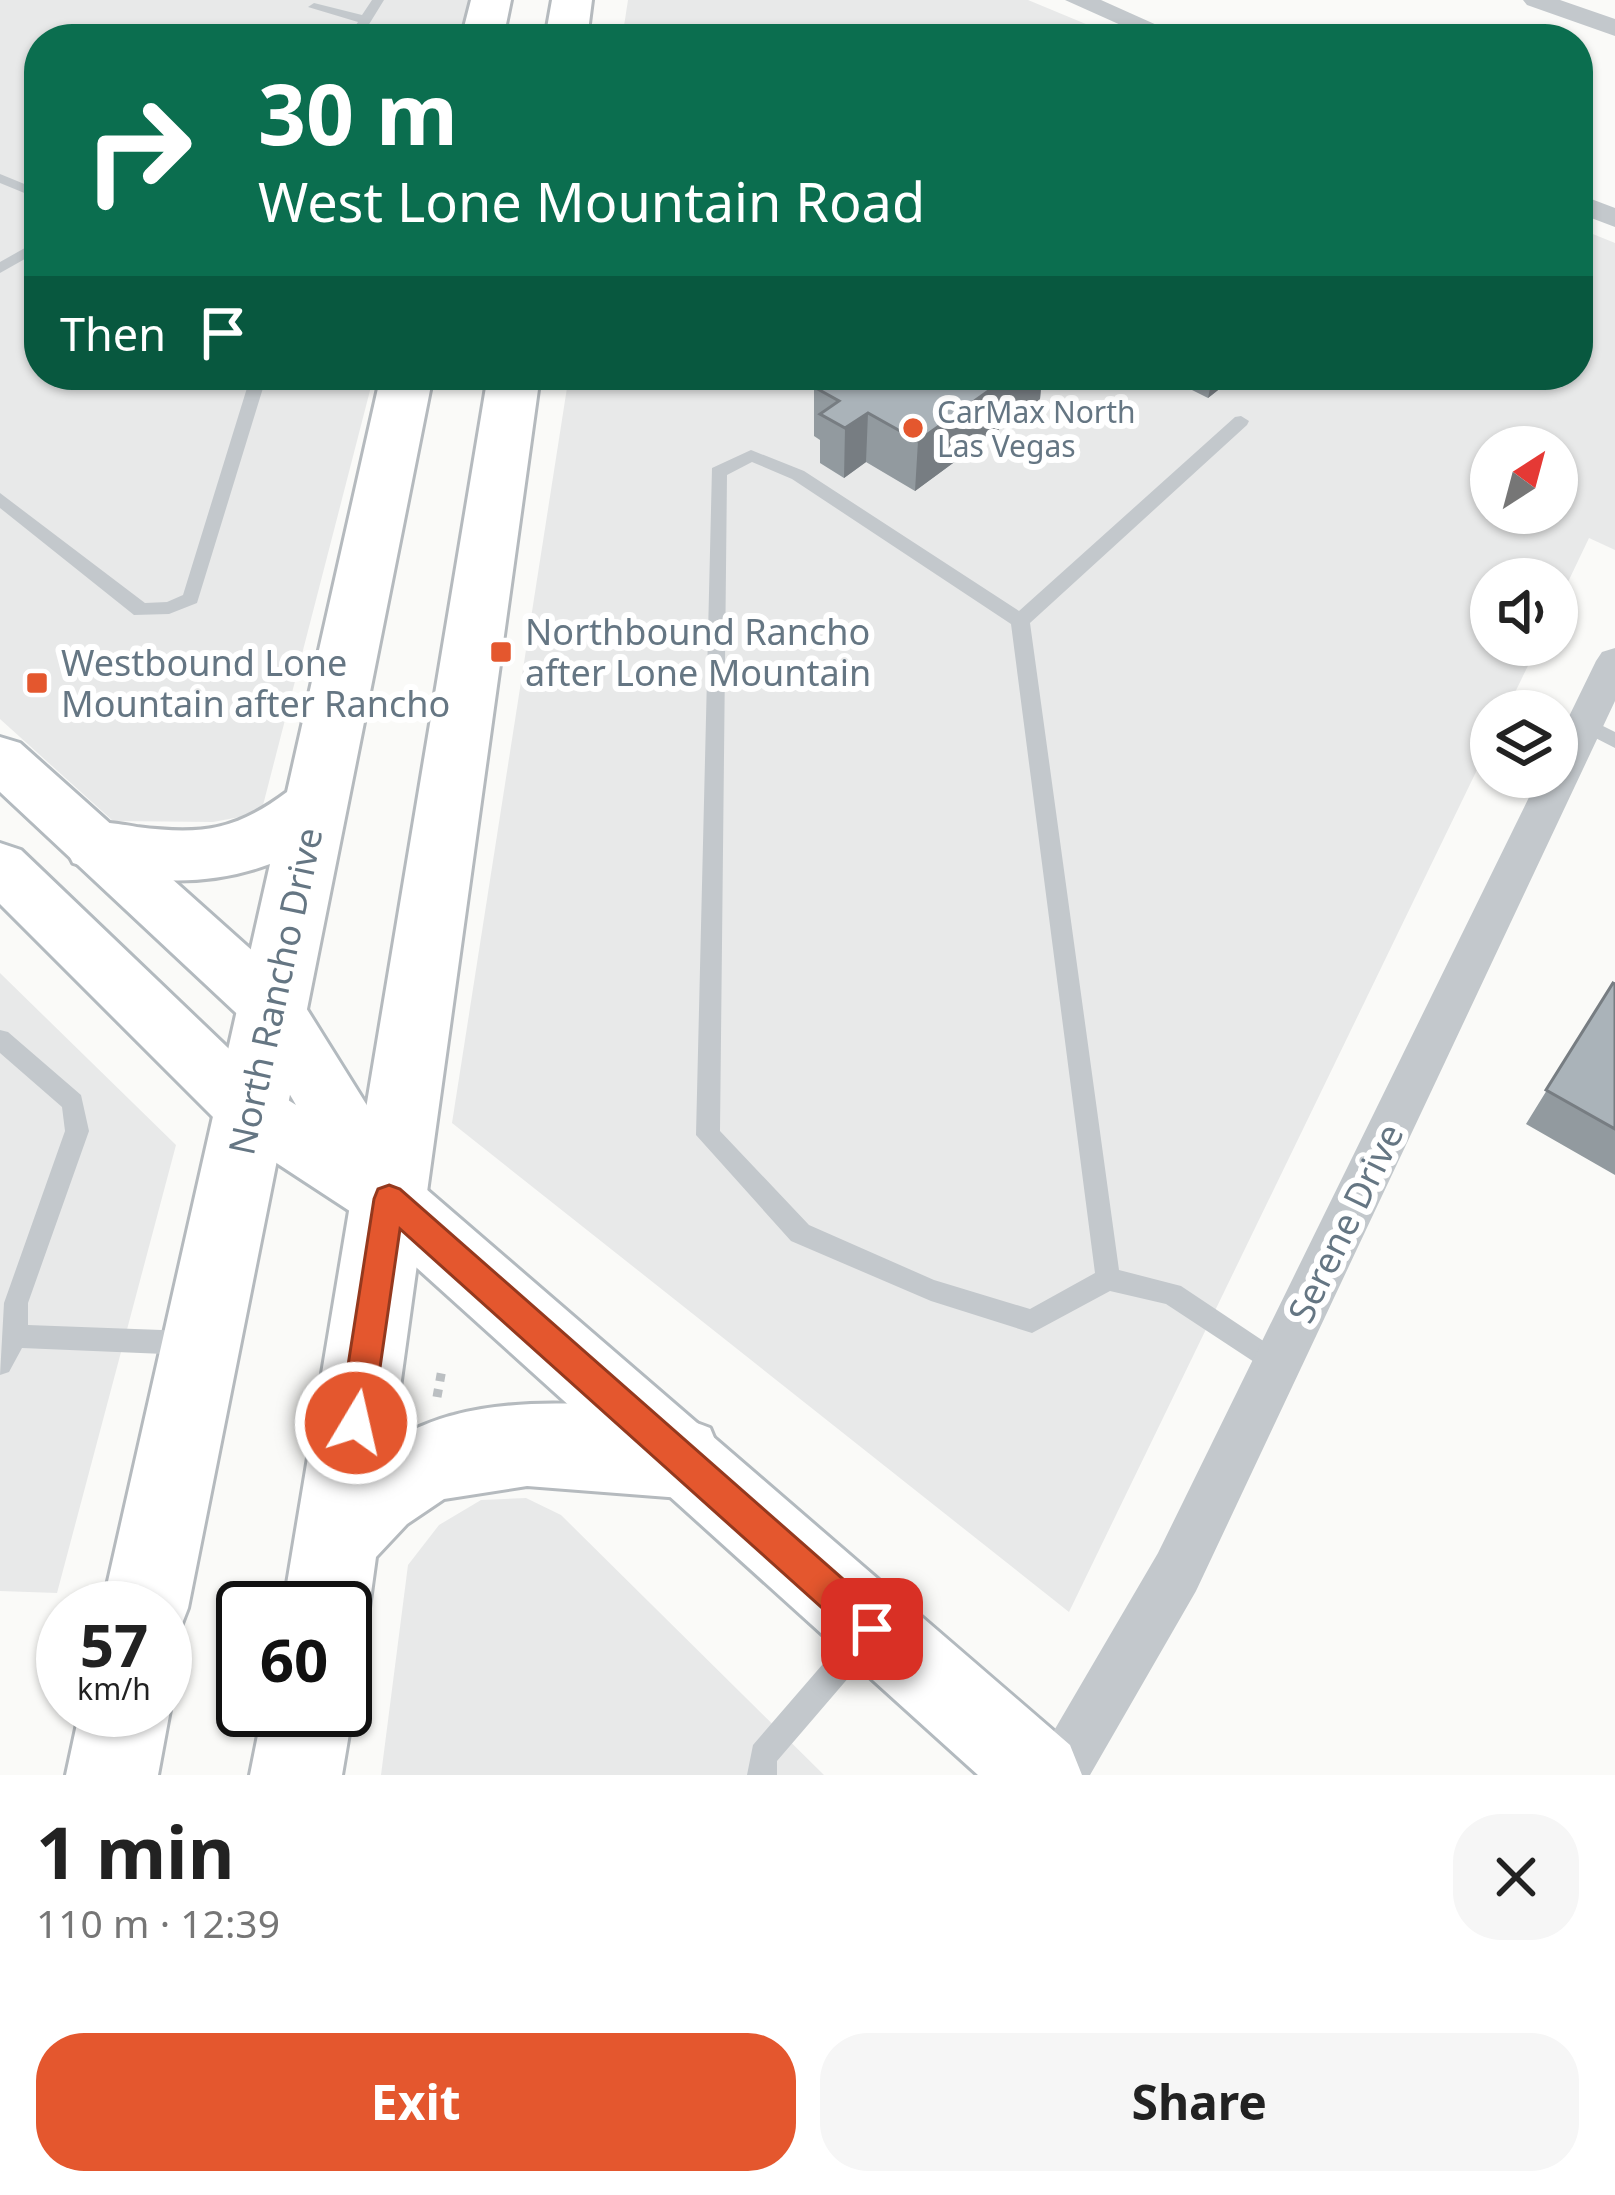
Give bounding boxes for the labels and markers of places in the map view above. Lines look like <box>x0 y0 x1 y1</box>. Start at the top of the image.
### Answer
place label: CarMax North Las Vegas <box>937 391 1136 466</box>
marker: CarMax North Las Vegas <box>900 415 926 441</box>
place label: Northbound Rancho after Lone Mountain <box>525 607 871 697</box>
place label: Westbound Lone Mountain after Rancho <box>61 638 450 728</box>
marker: Northbound Rancho after Lone Mountain <box>488 639 514 665</box>
marker: Westbound Lone Mountain after Rancho <box>24 670 50 696</box>
pin <box>821 1578 923 1680</box>

